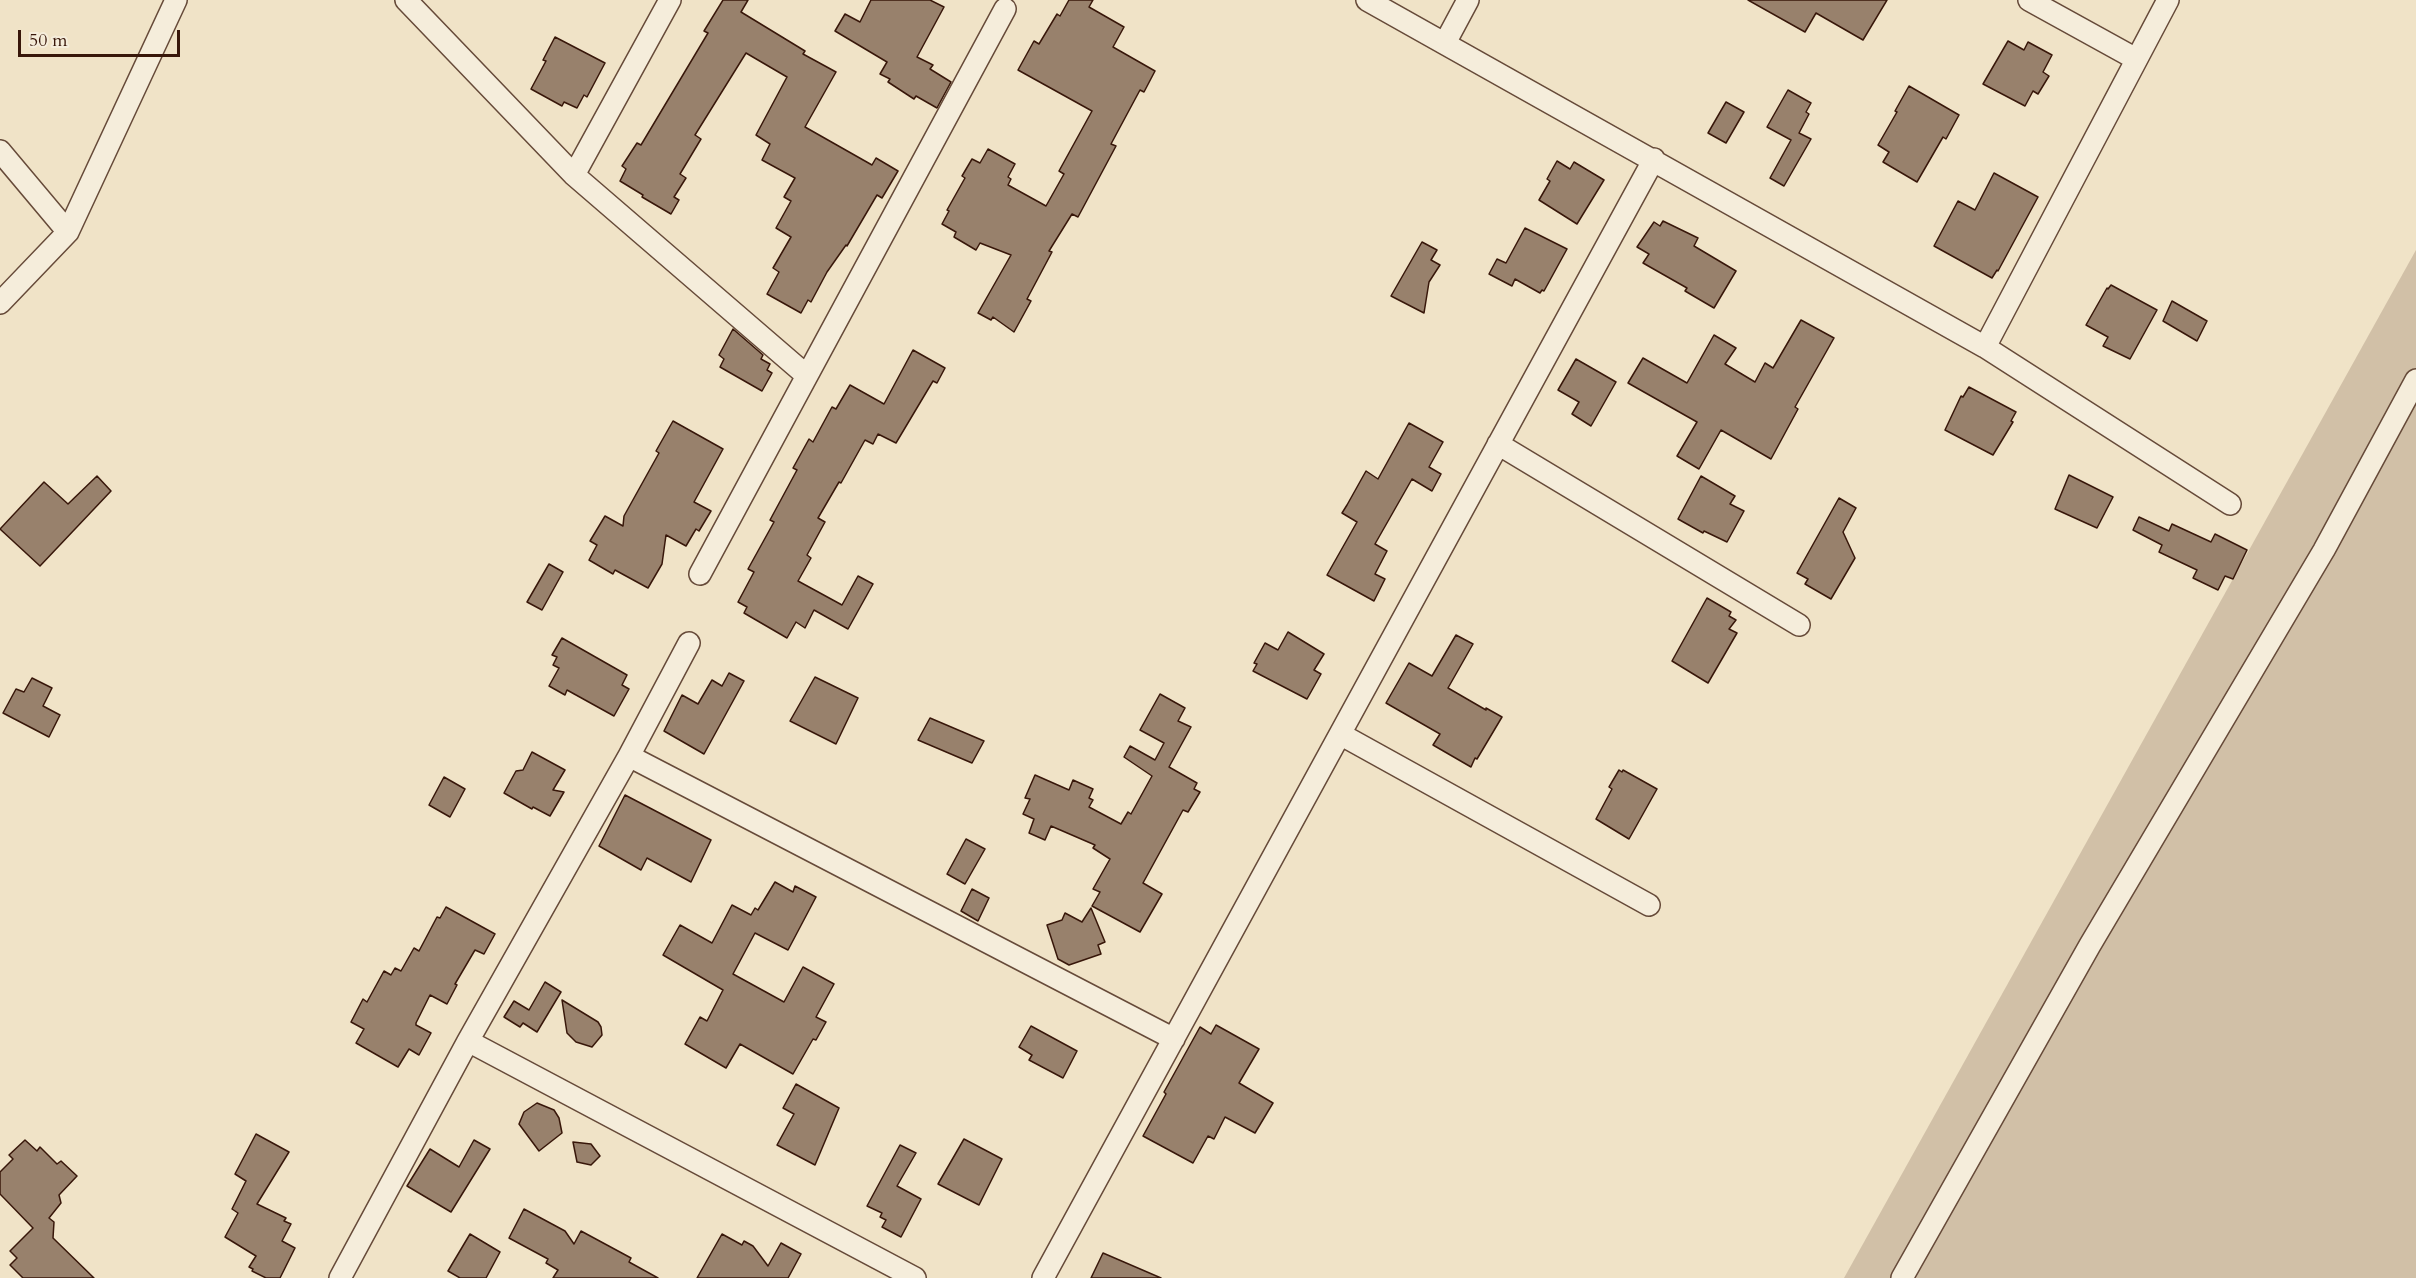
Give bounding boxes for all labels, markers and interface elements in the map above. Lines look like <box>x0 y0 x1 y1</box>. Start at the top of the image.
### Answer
scale bar <box>21 18 183 56</box>
text: 50 m <box>29 28 68 53</box>

